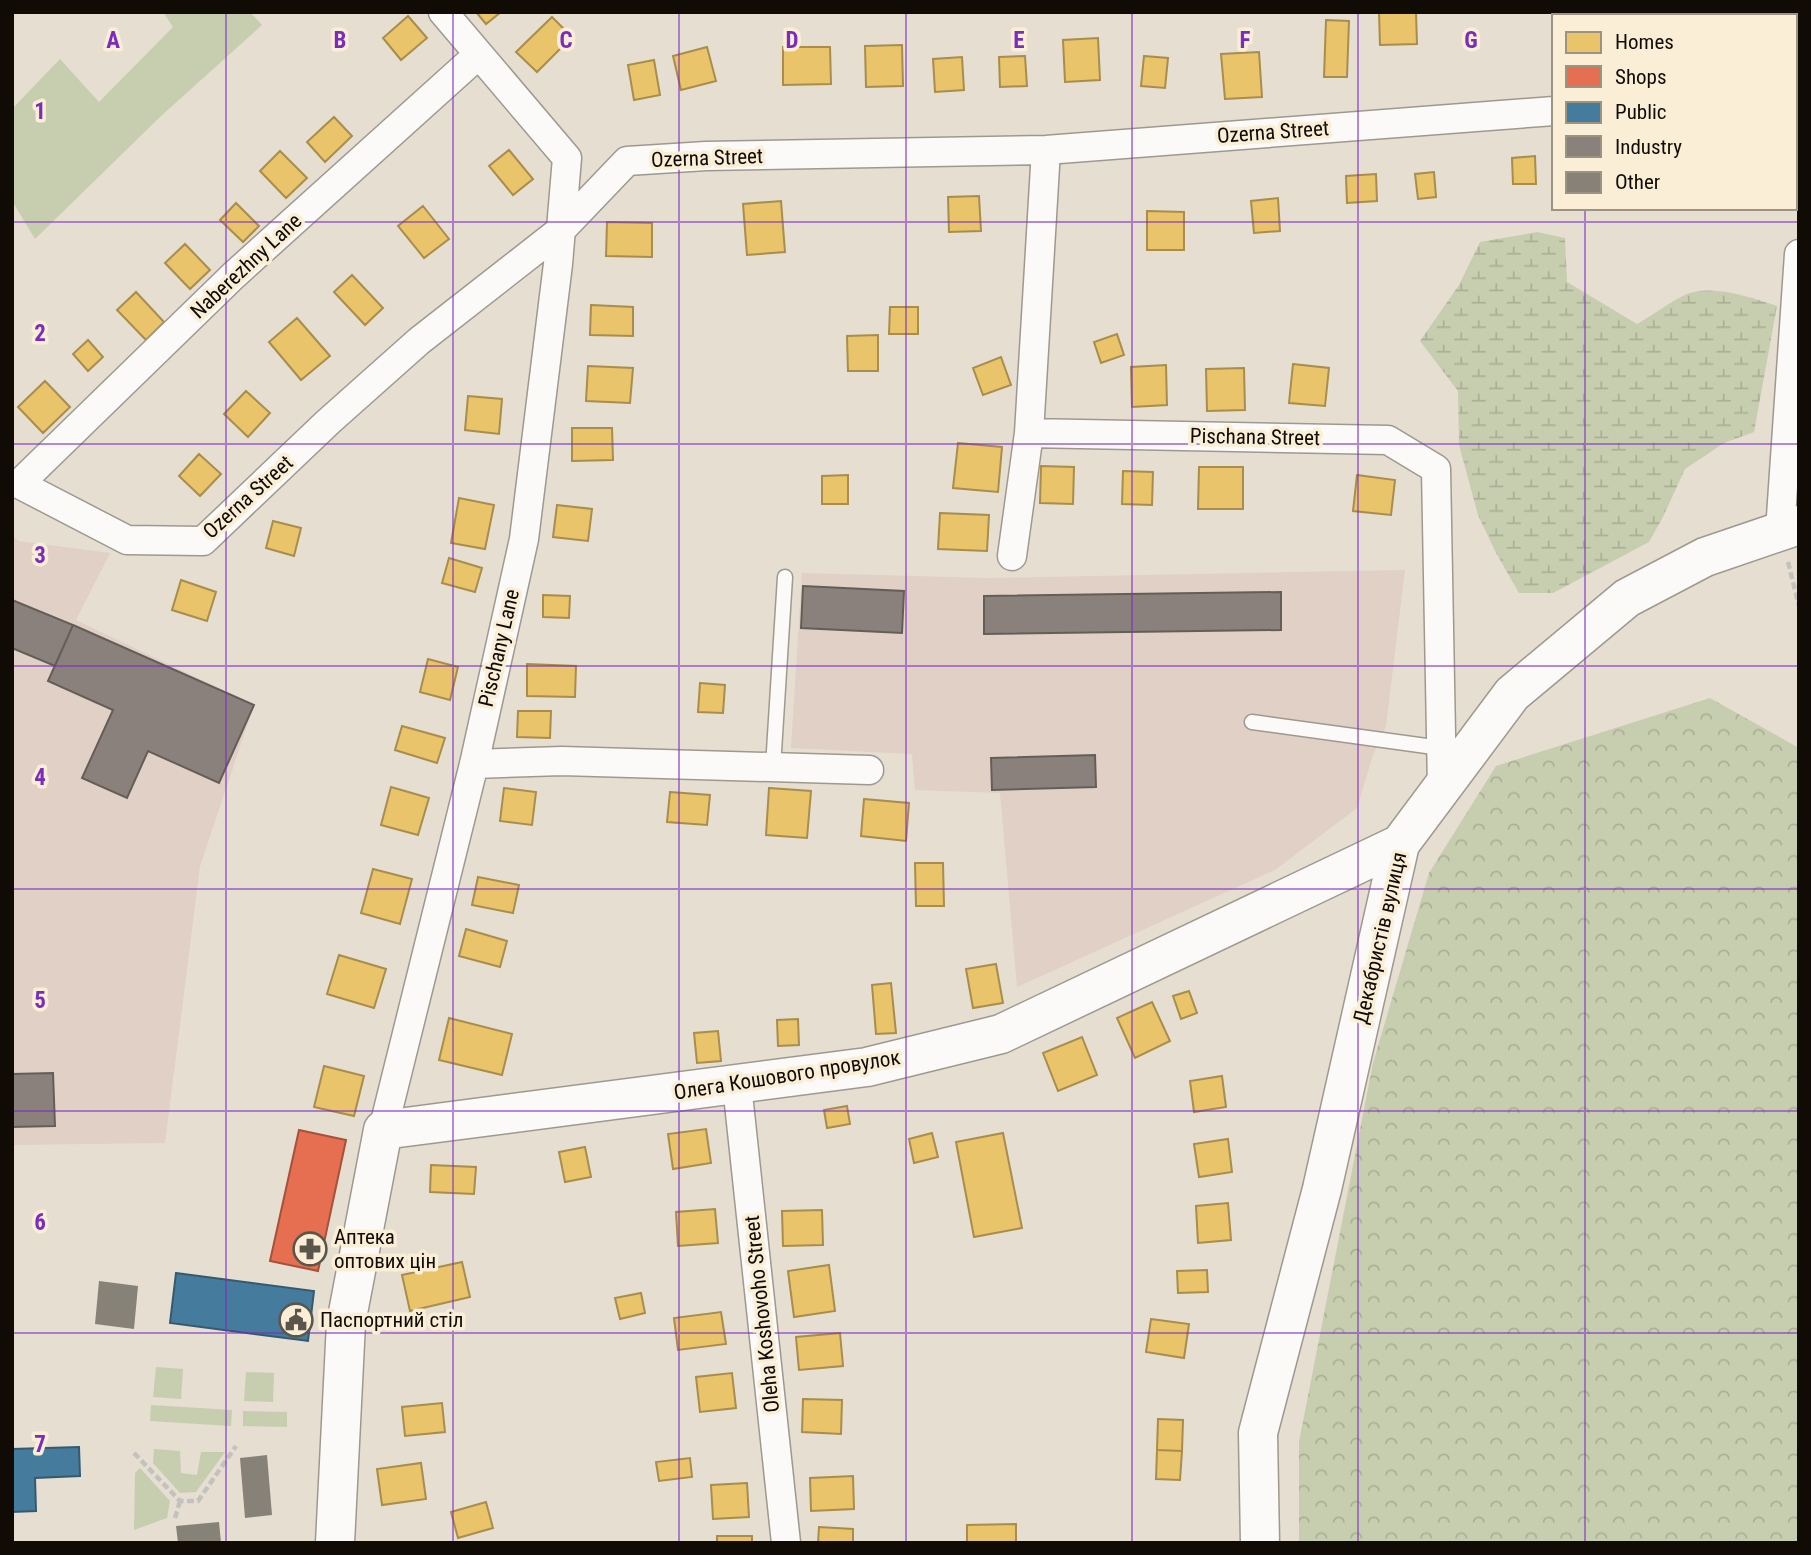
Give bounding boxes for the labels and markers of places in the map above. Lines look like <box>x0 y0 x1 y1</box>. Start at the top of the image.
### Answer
place label: Аптека оптових цін <box>334 1225 436 1273</box>
pharmacy icon: Аптека оптових цін <box>291 1230 329 1268</box>
public building icon: Паспортний стіл <box>277 1301 315 1339</box>
place label: Паспортний стіл <box>320 1308 464 1332</box>

